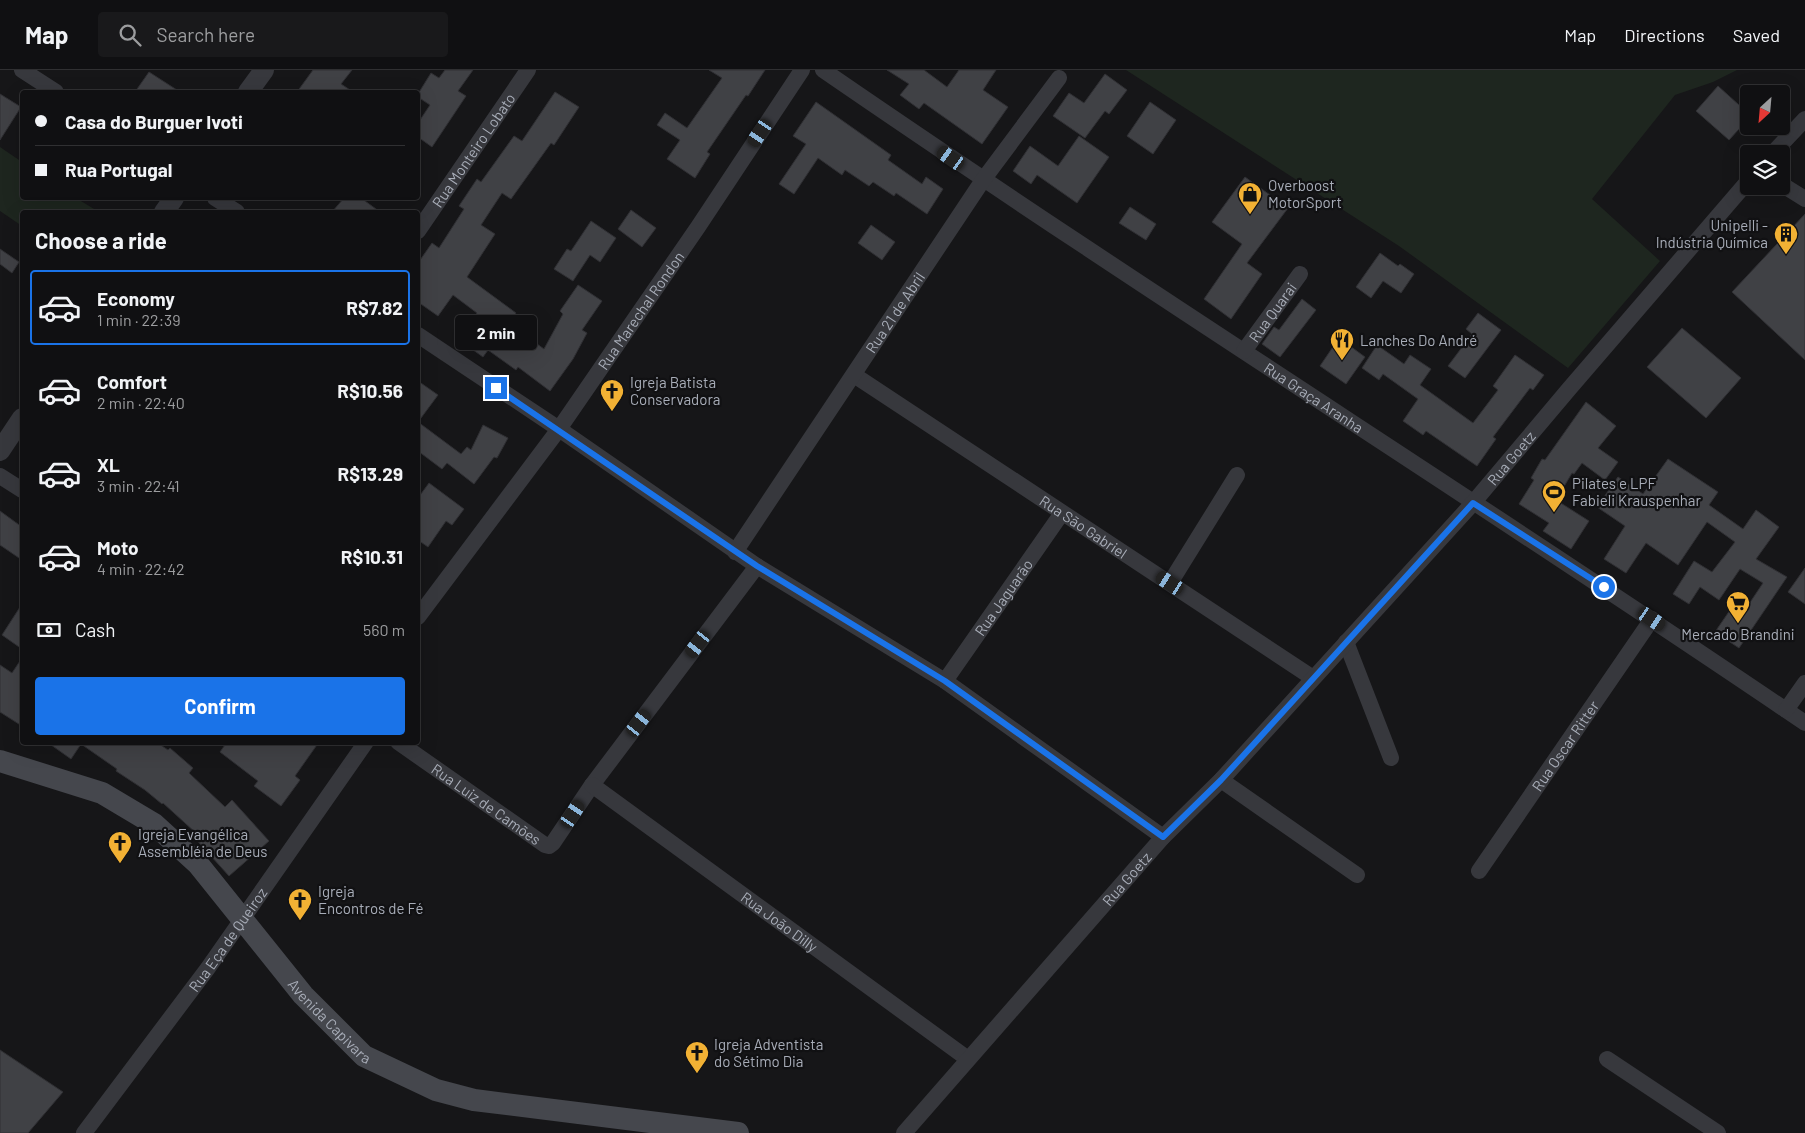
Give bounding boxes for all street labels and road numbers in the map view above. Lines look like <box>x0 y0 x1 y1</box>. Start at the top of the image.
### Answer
street label: Rua Monteiro Lobato <box>428 89 519 211</box>
street label: Rua Marechal Rondon <box>594 248 688 373</box>
street label: Rua 21 de Abril <box>861 269 928 356</box>
street label: Rua Quarai <box>1245 279 1300 345</box>
street label: Rua Graça Aranha <box>1261 358 1367 436</box>
street label: Rua Goetz <box>1483 427 1539 489</box>
street label: Rua São Gabriel <box>1036 491 1131 562</box>
street label: Rua Jaguarão <box>970 556 1036 639</box>
street label: Rua Oscar Ritter <box>1528 697 1603 794</box>
street label: Rua Luiz de Camões <box>428 759 545 848</box>
street label: Rua Goetz <box>1098 848 1155 909</box>
street label: Rua Eça de Queiroz <box>184 884 271 995</box>
street label: Rua João Dilly <box>738 888 821 956</box>
street label: Avenida Capivara <box>285 975 374 1067</box>

